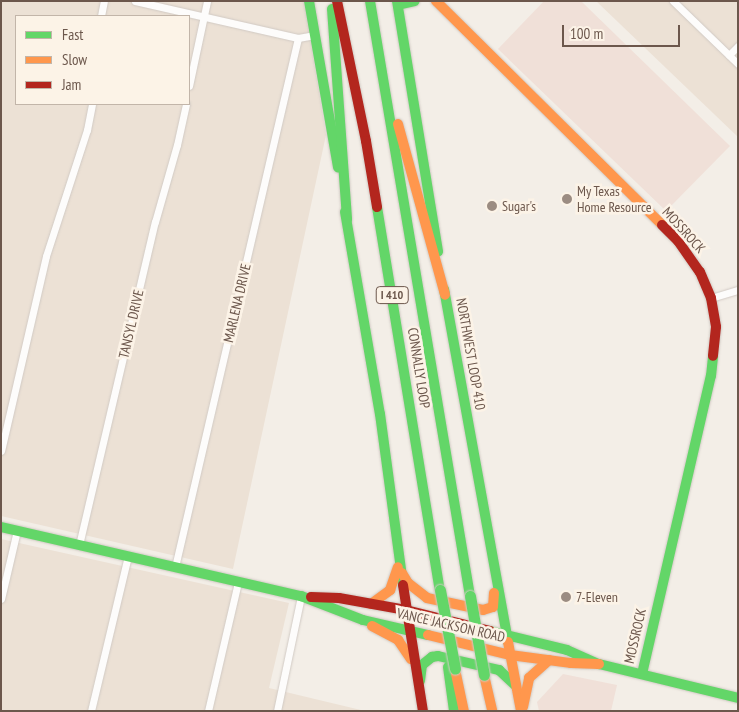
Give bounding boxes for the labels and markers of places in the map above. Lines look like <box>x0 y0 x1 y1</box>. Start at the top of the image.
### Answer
place label: My Texas Home Resource <box>577 183 652 216</box>
marker: My Texas Home Resource <box>561 193 573 205</box>
place label: Sugar's <box>502 198 536 214</box>
marker: Sugar's <box>486 200 498 212</box>
place label: 7-Eleven <box>576 589 618 605</box>
marker: 7-Eleven <box>560 591 572 603</box>

